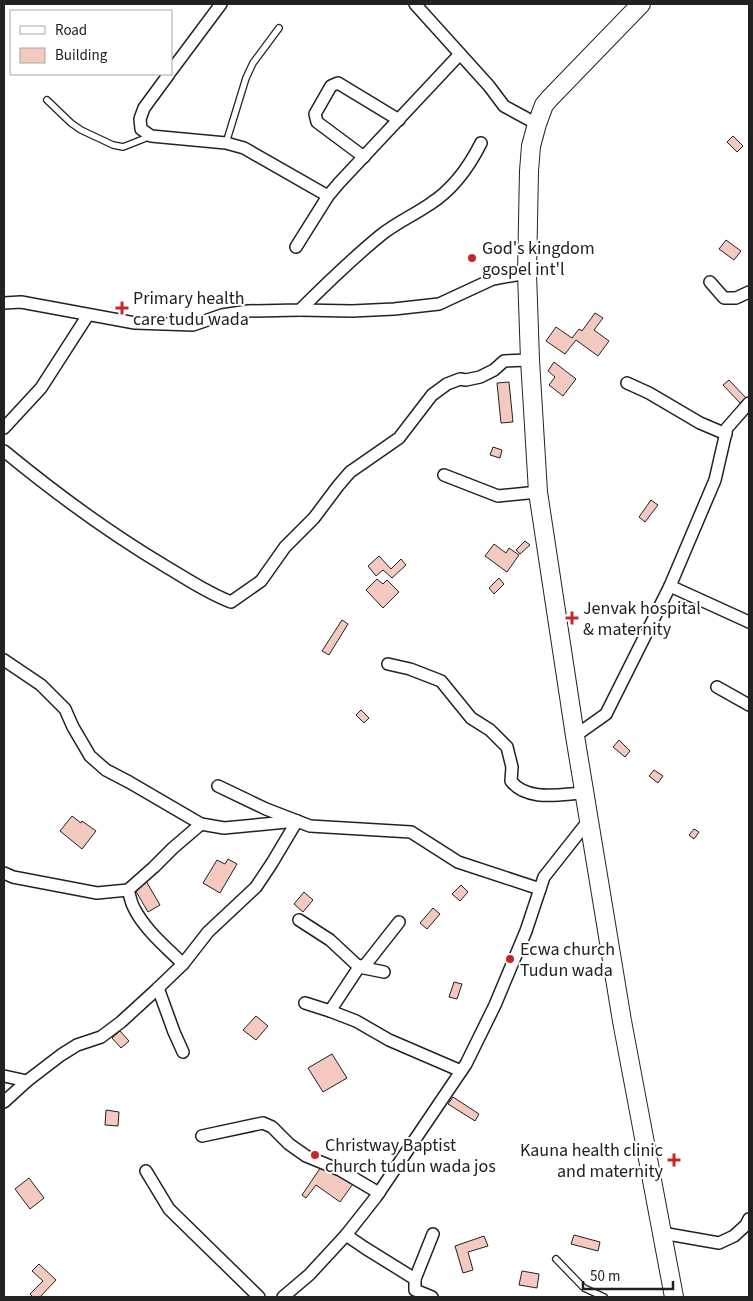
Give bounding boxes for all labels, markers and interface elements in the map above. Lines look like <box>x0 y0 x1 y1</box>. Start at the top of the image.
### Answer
legend <box>10 10 172 75</box>
text: Road <box>55 20 87 41</box>
text: Building <box>55 45 108 66</box>
place label: God's kingdom gospel int'l <box>482 236 595 282</box>
marker: God's kingdom gospel int'l <box>466 252 478 264</box>
place label: Primary health care tudu wada <box>133 286 249 332</box>
marker: Primary health care tudu wada <box>115 301 129 315</box>
place label: Jenvak hospital & maternity <box>583 596 701 642</box>
marker: Jenvak hospital & maternity <box>565 611 579 625</box>
place label: Ecwa church Tudun wada <box>520 937 615 983</box>
marker: Ecwa church Tudun wada <box>504 953 516 965</box>
place label: Christway Baptist church tudun wada jos <box>325 1133 496 1179</box>
place label: Kauna health clinic and maternity <box>520 1138 664 1184</box>
marker: Christway Baptist church tudun wada jos <box>309 1149 321 1161</box>
marker: Kauna health clinic and maternity <box>667 1153 681 1167</box>
scale bar <box>583 1258 673 1290</box>
text: 50 m <box>590 1266 620 1287</box>

